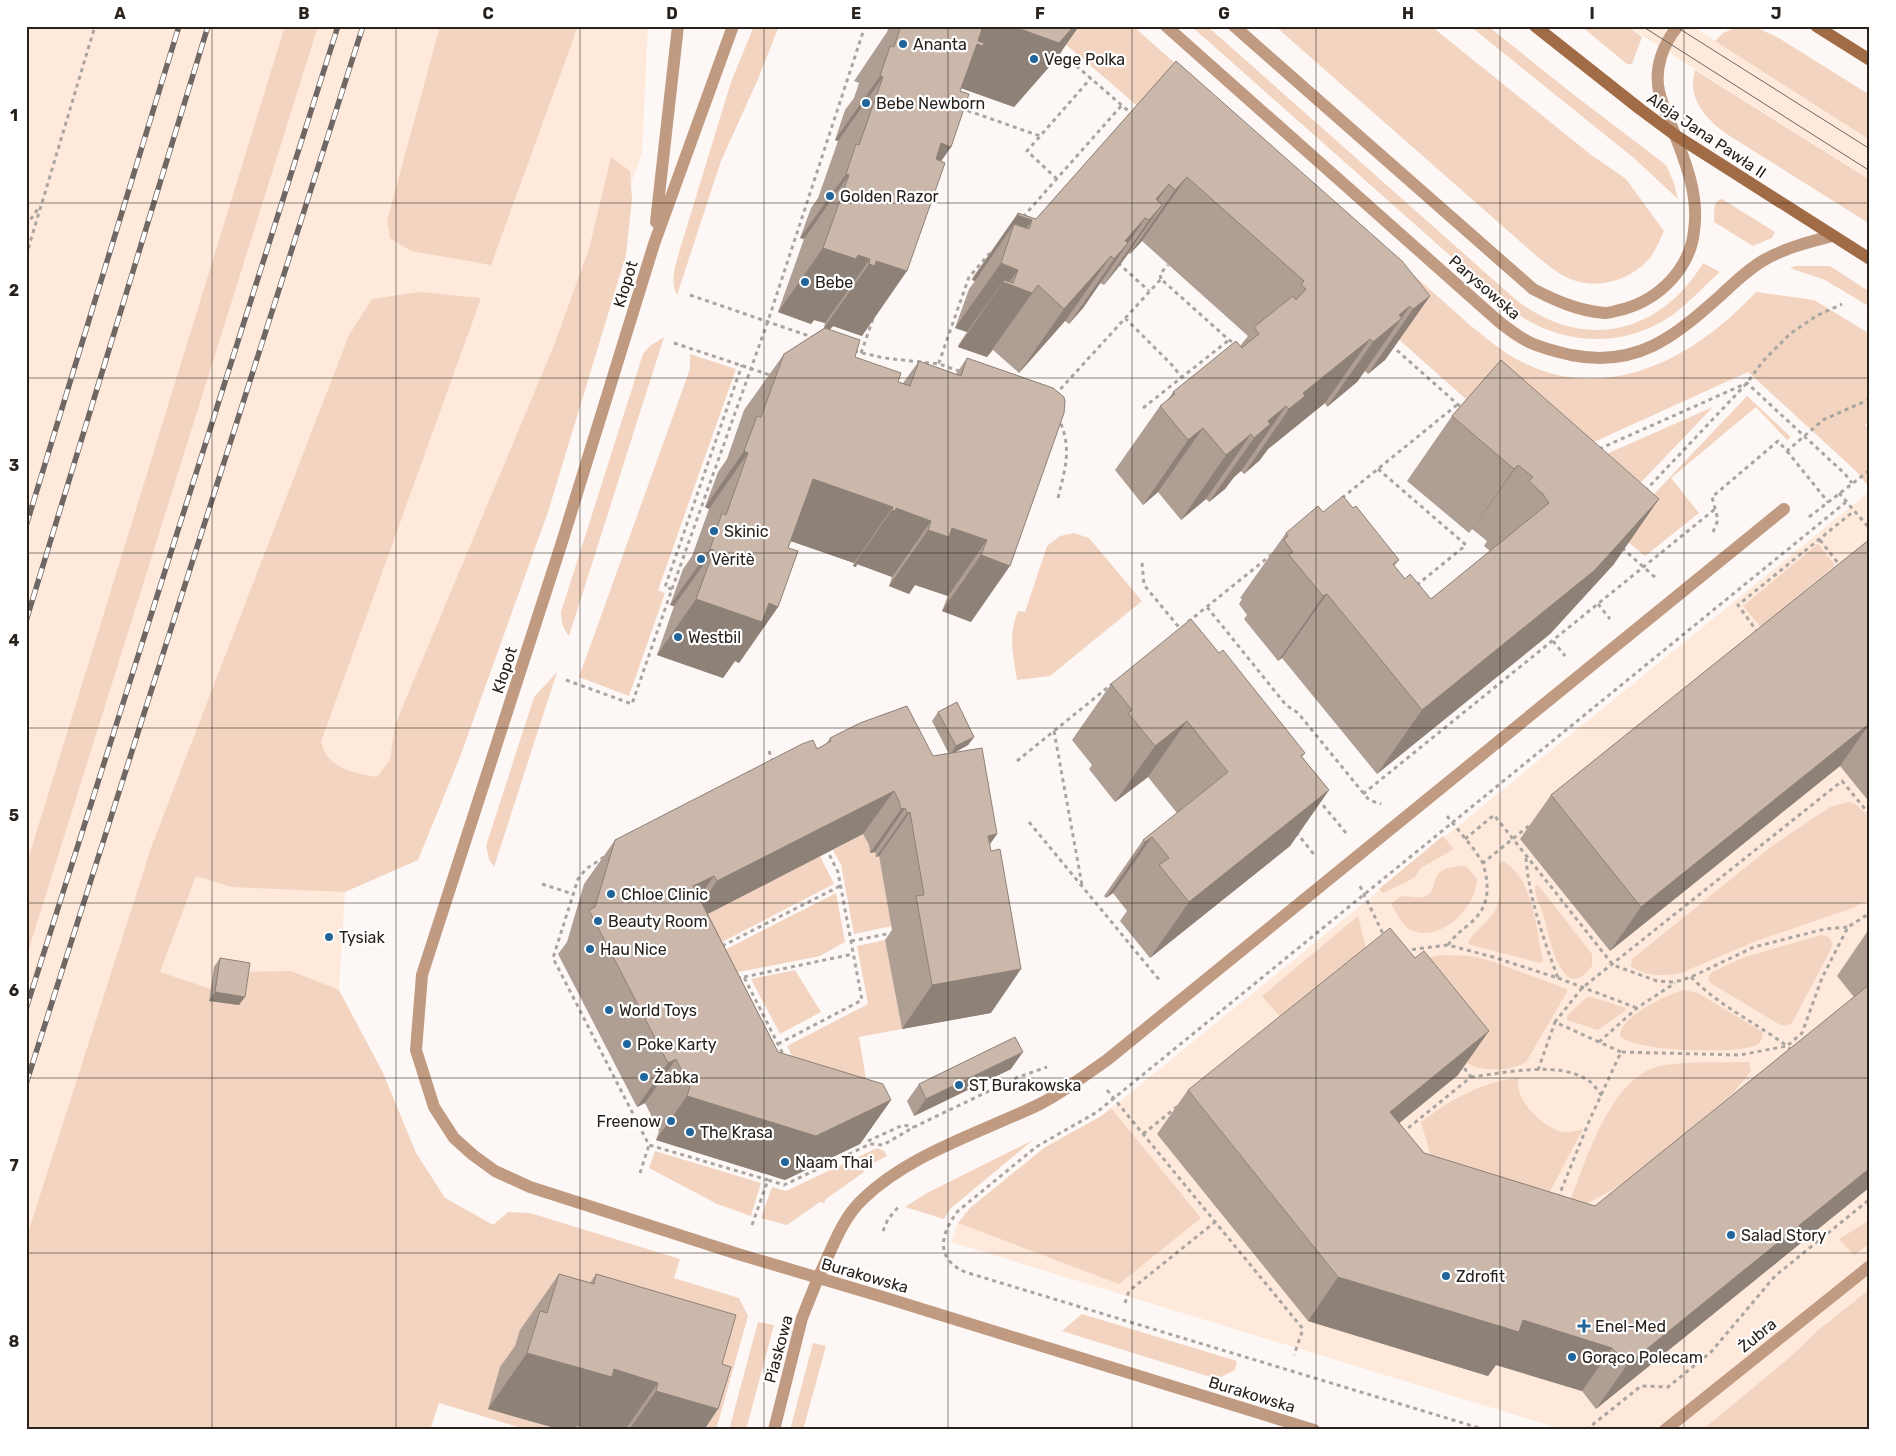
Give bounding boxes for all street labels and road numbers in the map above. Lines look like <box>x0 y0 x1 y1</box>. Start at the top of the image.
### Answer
street label: Aleja Jana Pawła II <box>1644 89 1770 182</box>
street label: Parysowska <box>1445 251 1524 324</box>
street label: Kłopot <box>609 258 642 310</box>
street label: Kłopot <box>488 644 521 696</box>
street label: Burakowska <box>819 1254 911 1297</box>
street label: Piaskowa <box>760 1313 797 1385</box>
street label: Żubra <box>1735 1314 1780 1356</box>
street label: Burakowska <box>1206 1372 1298 1417</box>

